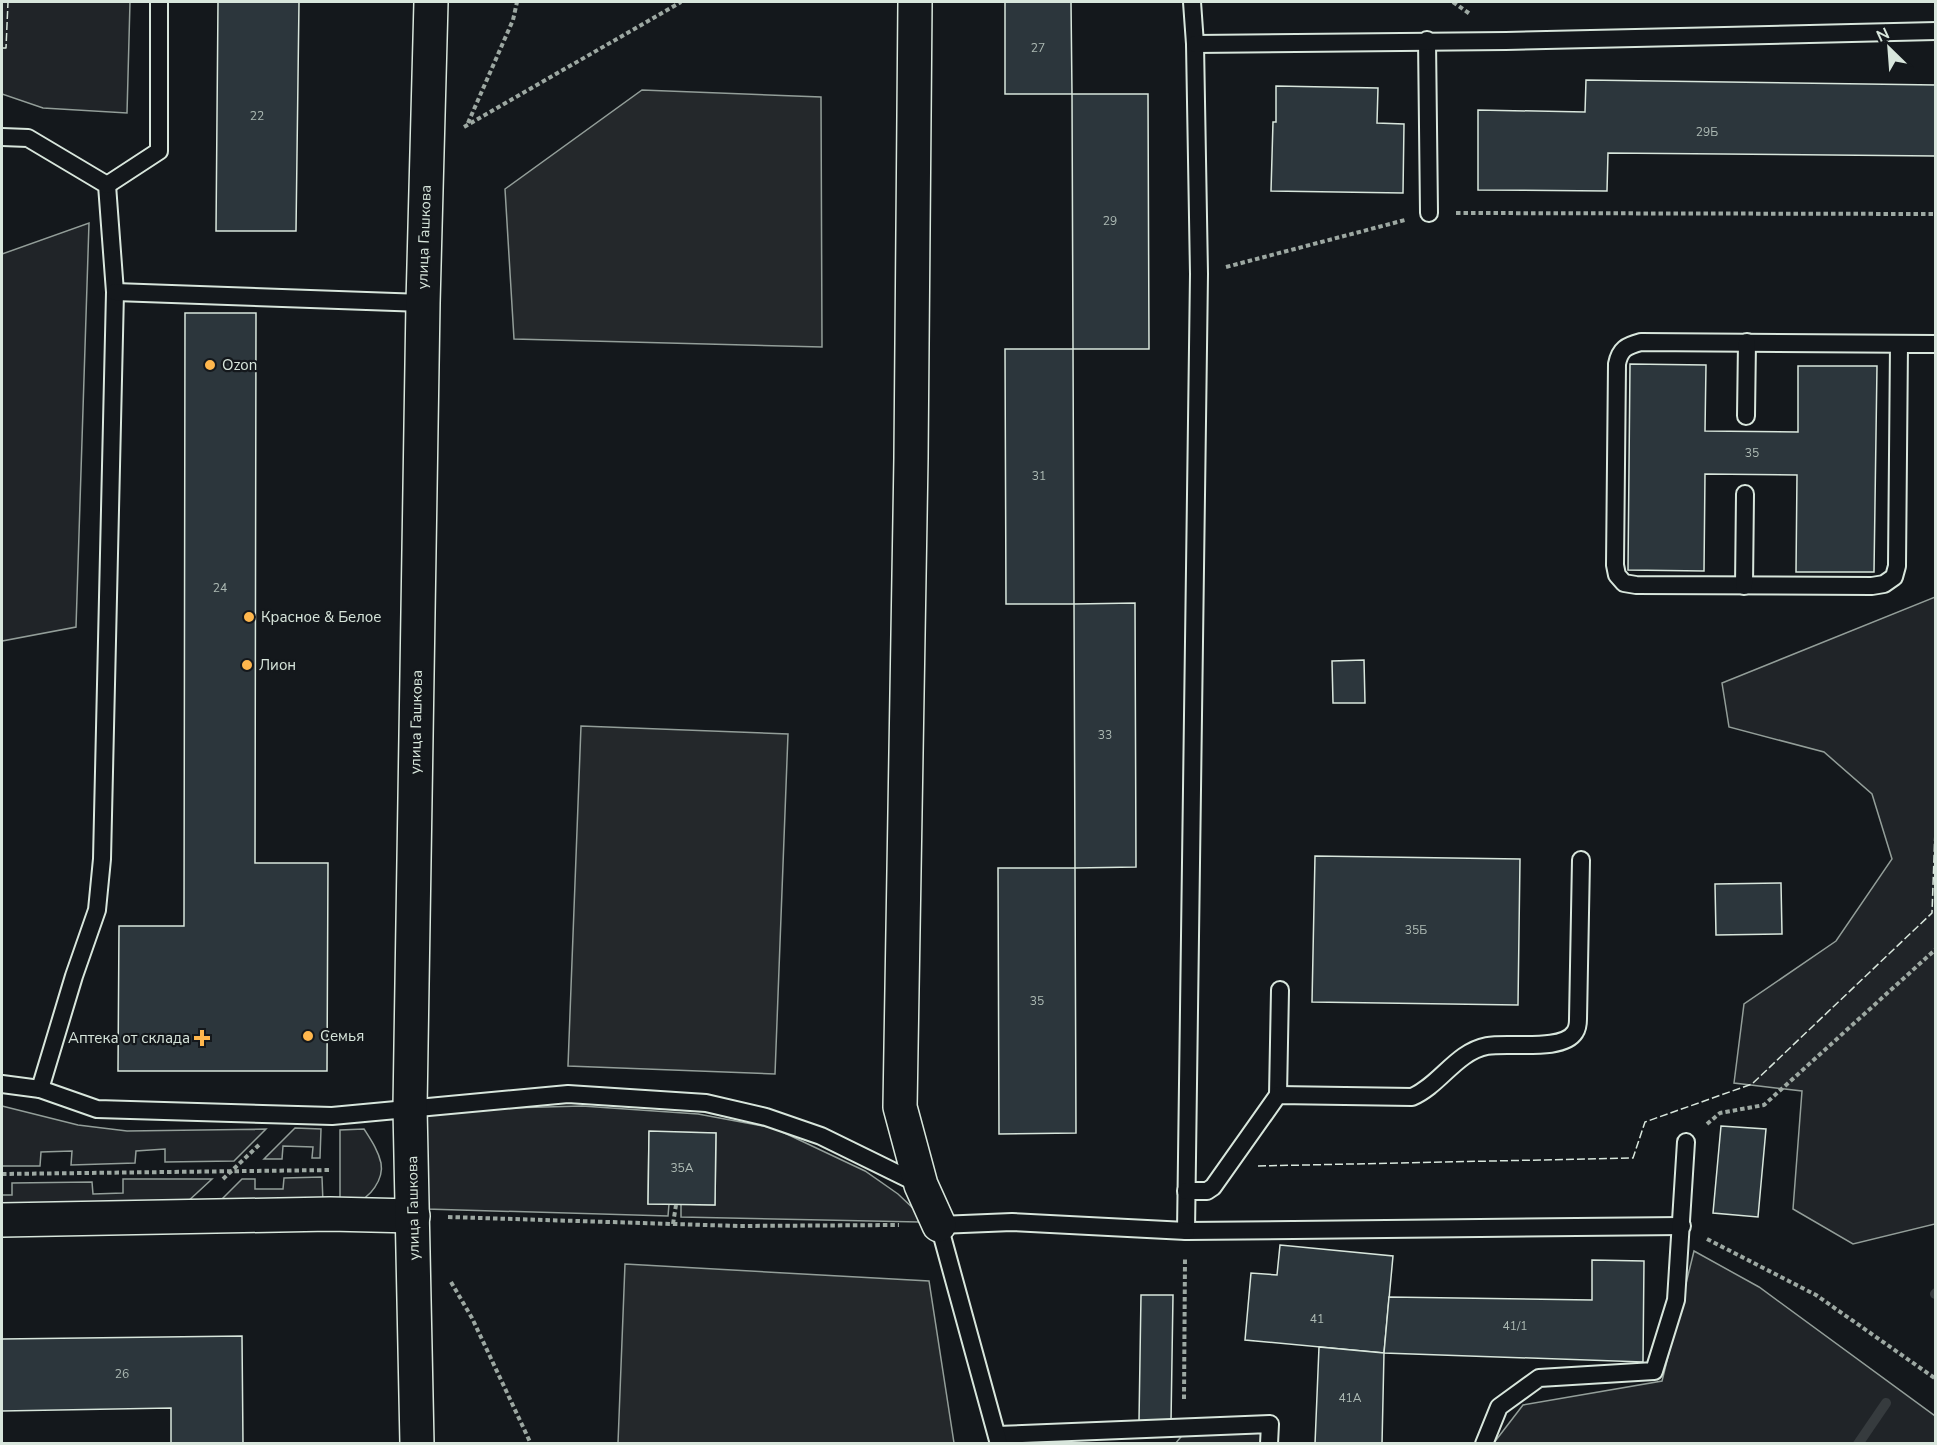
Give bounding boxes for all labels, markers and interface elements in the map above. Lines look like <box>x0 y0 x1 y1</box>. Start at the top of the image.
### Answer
north arrow <box>1859 18 1919 78</box>
text: N <box>1873 23 1893 48</box>
house number: 27 <box>1031 40 1045 56</box>
house number: 22 <box>250 108 264 124</box>
house number: 29Б <box>1696 124 1718 140</box>
street label: улица Гашкова <box>412 184 436 290</box>
house number: 29 <box>1103 213 1117 229</box>
place label: Ozon <box>222 355 257 375</box>
marker: Ozon <box>203 358 217 372</box>
house number: 35 <box>1745 445 1759 461</box>
house number: 31 <box>1032 468 1046 484</box>
house number: 24 <box>213 580 227 596</box>
place label: Красное & Белое <box>261 607 381 627</box>
marker: Красное & Белое <box>242 610 256 624</box>
place label: Лион <box>259 655 296 675</box>
marker: Лион <box>240 658 254 672</box>
street label: улица Гашкова <box>405 670 427 774</box>
house number: 33 <box>1098 727 1112 743</box>
house number: 35Б <box>1405 922 1427 938</box>
house number: 35 <box>1030 993 1044 1009</box>
place label: Семья <box>320 1026 364 1046</box>
place label: Аптека от склада <box>68 1028 190 1048</box>
marker: Семья <box>301 1029 315 1043</box>
marker: Аптека от склада <box>195 1031 209 1045</box>
street label: улица Гашкова <box>402 1156 424 1260</box>
house number: 35А <box>670 1160 694 1176</box>
house number: 41 <box>1310 1311 1324 1327</box>
house number: 41/1 <box>1503 1318 1528 1334</box>
house number: 26 <box>115 1366 129 1382</box>
house number: 41А <box>1338 1390 1362 1406</box>

